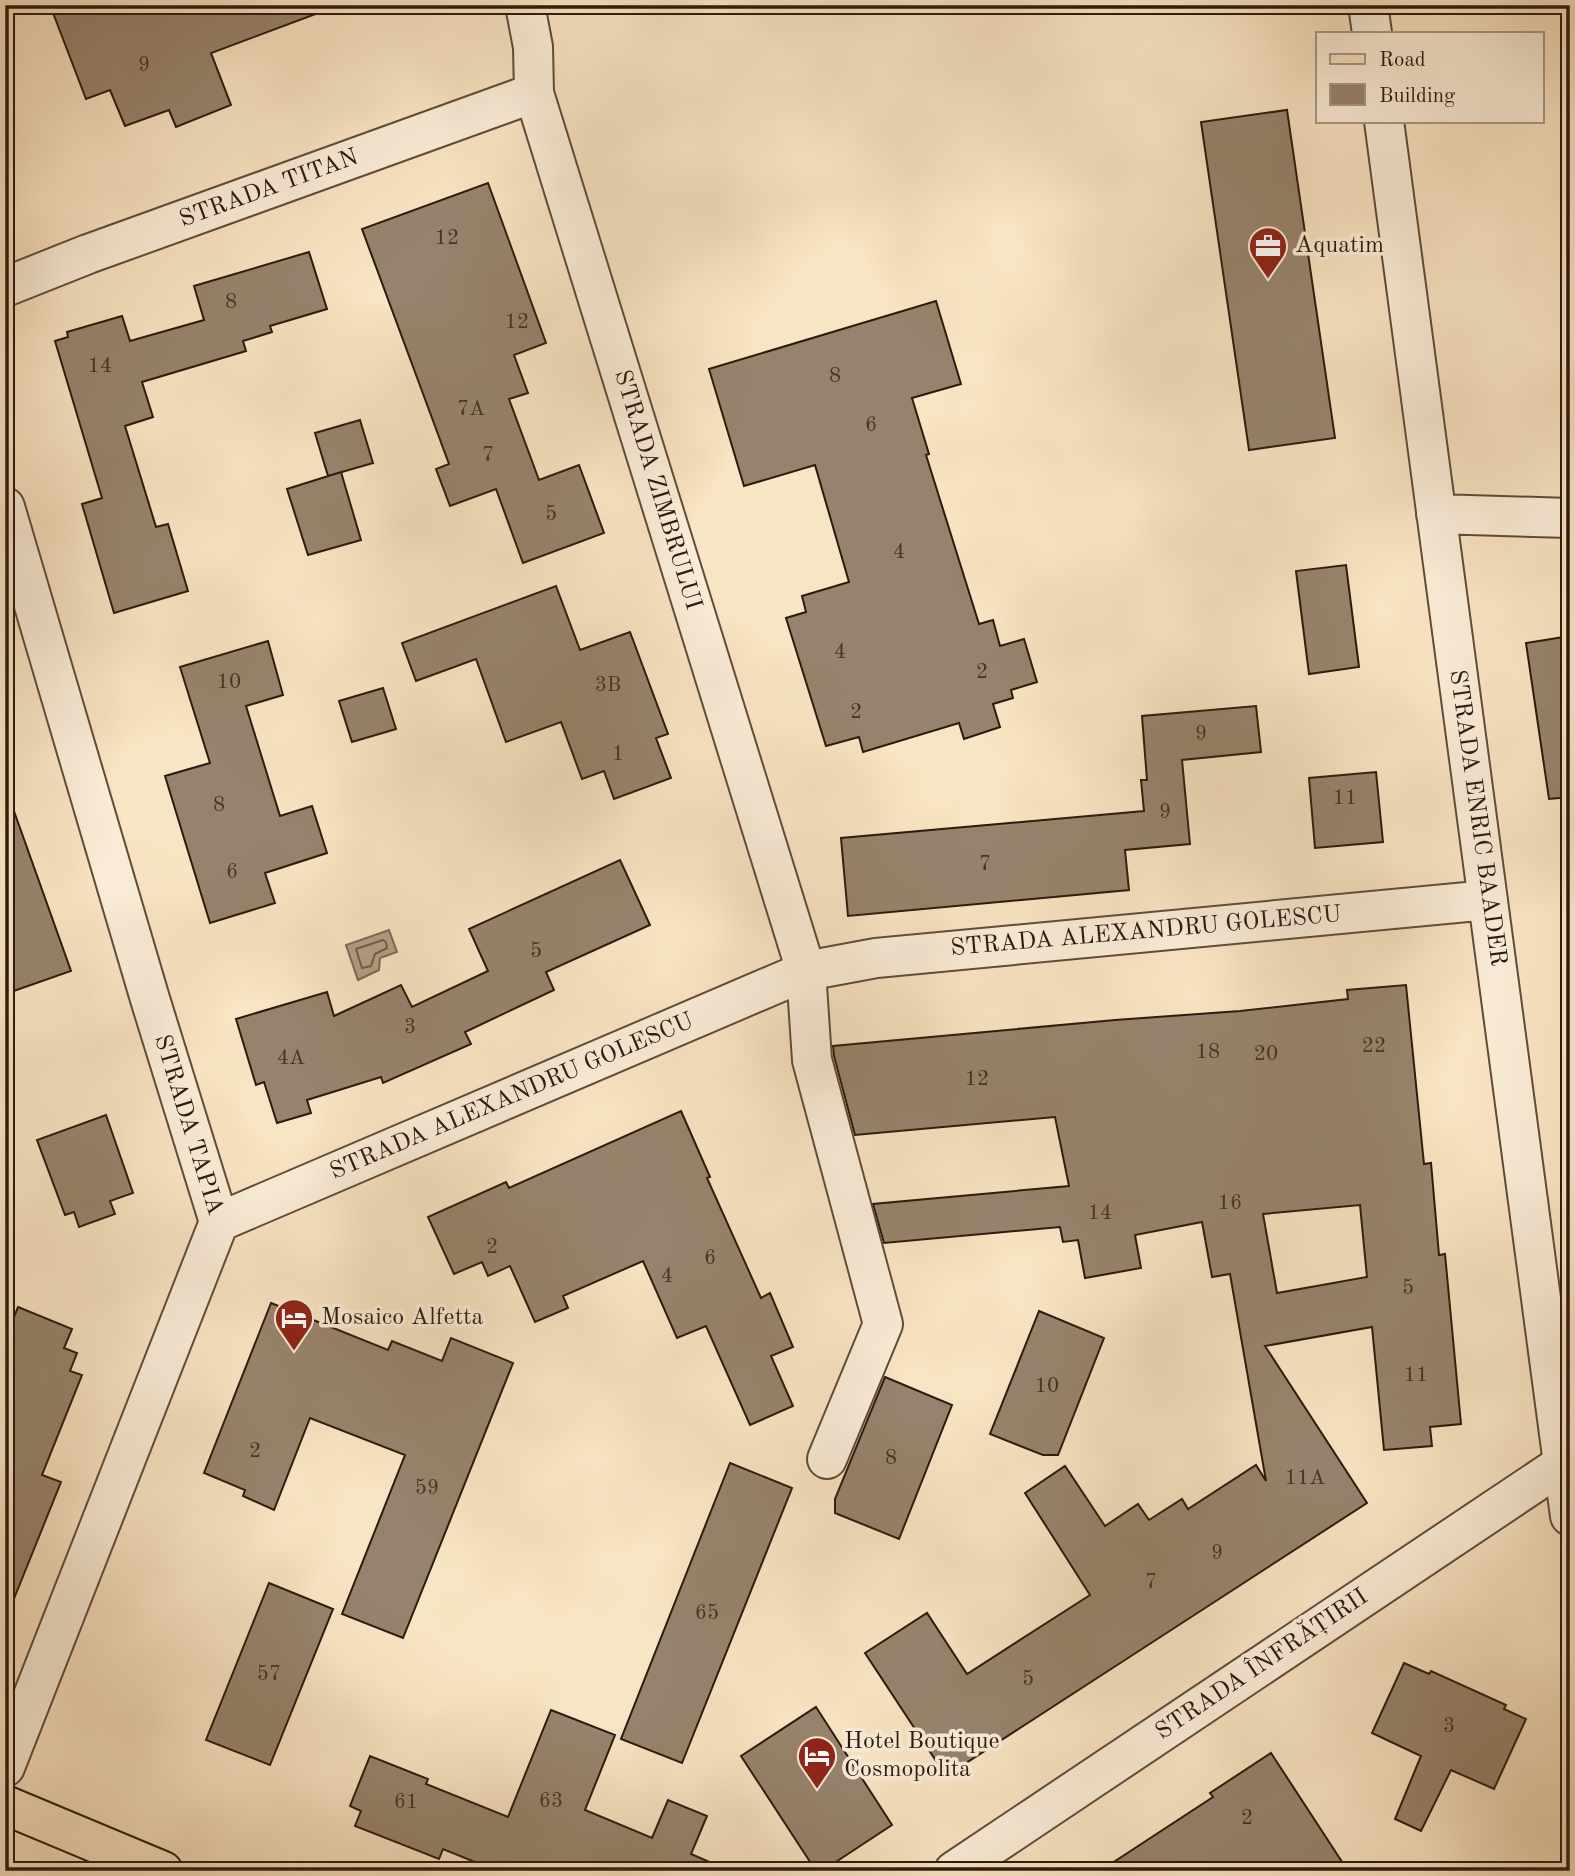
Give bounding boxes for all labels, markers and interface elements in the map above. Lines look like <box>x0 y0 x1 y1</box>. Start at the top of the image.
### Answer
legend <box>1316 32 1544 122</box>
text: Road <box>1379 50 1426 71</box>
house number: 9 <box>138 55 150 76</box>
text: Building <box>1379 86 1456 107</box>
street label: STRADA TITAN <box>176 146 362 232</box>
office icon: Aquatim <box>1247 225 1289 280</box>
house number: 12 <box>435 228 459 249</box>
place label: Aquatim <box>1295 234 1384 258</box>
house number: 8 <box>225 292 237 313</box>
house number: 12 <box>505 312 529 333</box>
house number: 14 <box>88 356 112 377</box>
house number: 8 <box>829 366 841 387</box>
street label: STRADA ZIMBRULUI <box>609 367 705 613</box>
house number: 7A <box>457 399 485 420</box>
house number: 6 <box>865 415 877 436</box>
house number: 7 <box>482 445 494 466</box>
house number: 5 <box>545 504 557 525</box>
house number: 4 <box>893 542 905 563</box>
house number: 4 <box>834 642 846 663</box>
house number: 2 <box>976 662 988 683</box>
street label: STRADA ENRIC BAADER <box>1444 668 1510 968</box>
house number: 10 <box>217 672 241 693</box>
house number: 3B <box>595 675 621 696</box>
house number: 2 <box>850 702 862 723</box>
house number: 9 <box>1195 724 1207 745</box>
house number: 1 <box>612 744 624 765</box>
house number: 11 <box>1333 788 1357 809</box>
house number: 8 <box>213 795 225 816</box>
house number: 9 <box>1159 802 1171 823</box>
house number: 7 <box>979 854 991 875</box>
house number: 6 <box>226 862 238 883</box>
street label: STRADA ALEXANDRU GOLESCU <box>949 903 1343 961</box>
house number: 5 <box>530 941 542 962</box>
street label: STRADA ALEXANDRU GOLESCU <box>327 1009 698 1185</box>
house number: 3 <box>404 1017 416 1038</box>
street label: STRADA TAPIA <box>149 1032 227 1218</box>
house number: 22 <box>1362 1036 1386 1057</box>
house number: 18 <box>1196 1042 1220 1063</box>
house number: 20 <box>1254 1044 1278 1065</box>
house number: 4A <box>277 1048 305 1069</box>
house number: 12 <box>965 1069 989 1090</box>
house number: 16 <box>1218 1193 1242 1214</box>
house number: 14 <box>1088 1203 1112 1224</box>
house number: 2 <box>486 1237 498 1258</box>
house number: 6 <box>704 1248 716 1269</box>
house number: 4 <box>661 1266 673 1287</box>
house number: 5 <box>1402 1278 1414 1299</box>
hotel icon: Mosaico Alfetta <box>273 1297 315 1352</box>
place label: Mosaico Alfetta <box>321 1306 483 1330</box>
house number: 11 <box>1404 1365 1428 1386</box>
house number: 10 <box>1035 1376 1059 1397</box>
house number: 2 <box>249 1441 261 1462</box>
house number: 8 <box>885 1448 897 1469</box>
house number: 11A <box>1285 1468 1325 1489</box>
house number: 59 <box>415 1478 439 1499</box>
house number: 9 <box>1211 1543 1223 1564</box>
house number: 7 <box>1145 1572 1157 1593</box>
street label: STRADA ÎNFRĂȚIRII <box>1149 1582 1372 1745</box>
house number: 65 <box>695 1603 719 1624</box>
house number: 57 <box>257 1664 281 1685</box>
house number: 5 <box>1022 1669 1034 1690</box>
house number: 3 <box>1443 1716 1455 1737</box>
place label: Hotel Boutique Cosmopolita <box>844 1730 1000 1782</box>
hotel icon: Hotel Boutique Cosmopolita <box>796 1735 838 1790</box>
house number: 63 <box>539 1791 563 1812</box>
house number: 61 <box>394 1792 418 1813</box>
house number: 2 <box>1241 1808 1253 1829</box>

